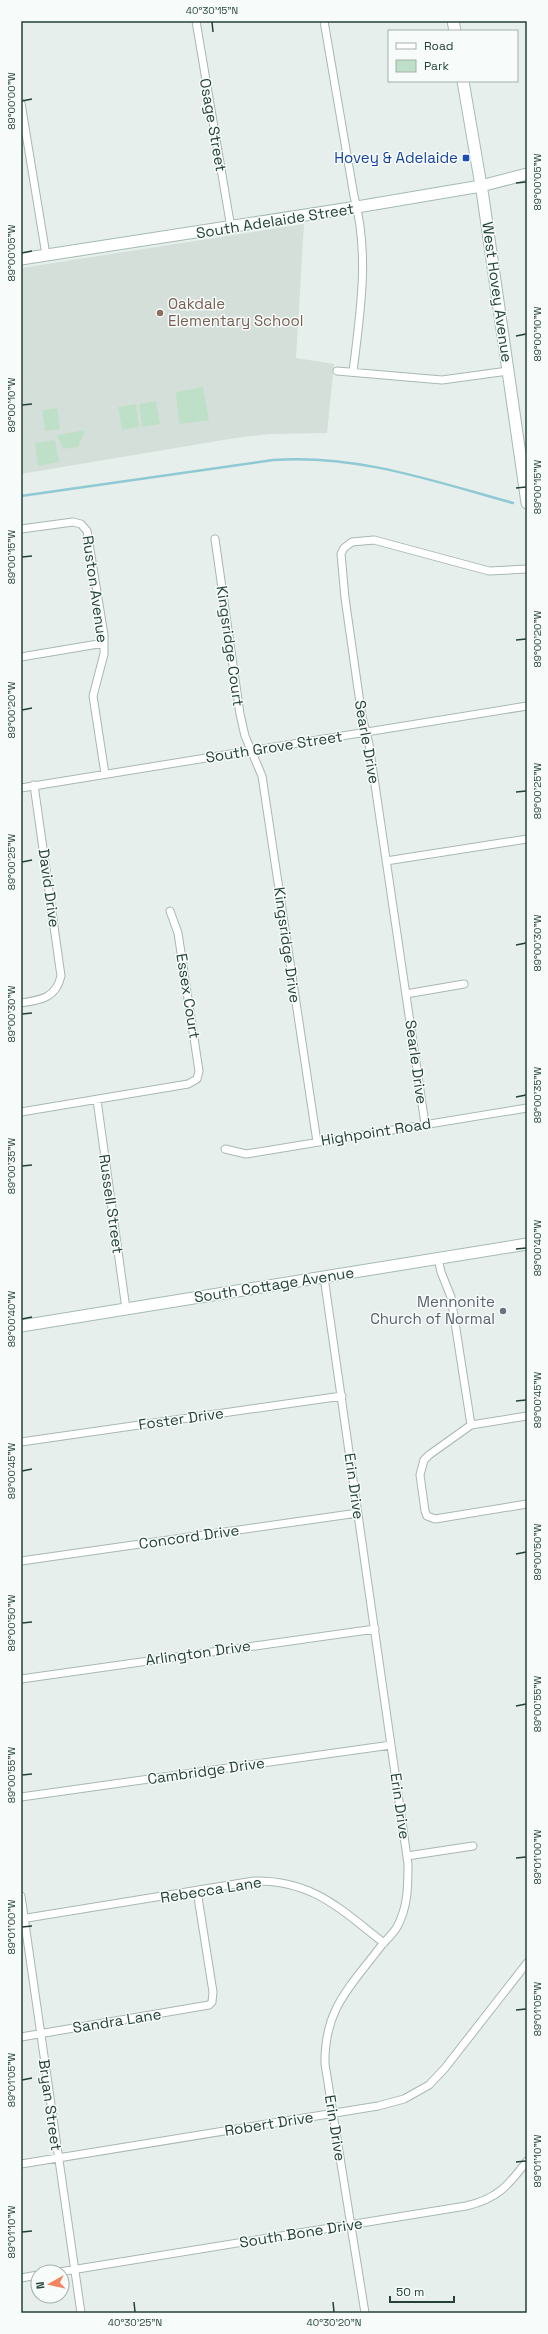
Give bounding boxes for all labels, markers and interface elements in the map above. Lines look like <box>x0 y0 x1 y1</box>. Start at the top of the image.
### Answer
text: 40°30'15"N <box>186 4 238 17</box>
legend <box>388 30 518 82</box>
text: Road <box>424 38 453 54</box>
text: Park <box>424 58 449 74</box>
text: 89°00'00"W <box>5 72 18 130</box>
street label: Osage Street <box>196 77 231 173</box>
place label: Hovey & Adelaide <box>334 148 458 167</box>
marker: Hovey & Adelaide <box>461 153 471 163</box>
text: 89°00'05"W <box>531 153 544 210</box>
street label: South Adelaide Street <box>195 199 355 242</box>
street label: West Hovey Avenue <box>478 221 517 363</box>
text: 89°00'05"W <box>5 224 18 281</box>
place label: Oakdale Elementary School <box>168 294 304 330</box>
text: 89°00'10"W <box>531 306 544 362</box>
marker: Oakdale Elementary School <box>155 308 165 318</box>
text: 89°00'10"W <box>5 377 18 433</box>
text: 89°00'15"W <box>531 459 544 514</box>
text: 89°00'15"W <box>5 529 18 584</box>
street label: Ruston Avenue <box>79 534 112 644</box>
street label: Kingsridge Court <box>213 584 248 708</box>
text: 89°00'20"W <box>531 610 544 667</box>
text: 89°00'20"W <box>5 681 18 738</box>
street label: Searle Drive <box>351 699 384 785</box>
street label: South Grove Street <box>204 726 344 767</box>
text: 89°00'25"W <box>531 762 544 819</box>
text: 89°00'25"W <box>5 833 18 890</box>
street label: David Drive <box>35 847 64 929</box>
street label: Kingsridge Drive <box>270 886 305 1004</box>
text: 89°00'30"W <box>531 914 544 971</box>
street label: Essex Court <box>172 952 205 1040</box>
text: 89°00'30"W <box>5 985 18 1042</box>
street label: Searle Drive <box>401 1019 432 1105</box>
text: 89°00'35"W <box>531 1066 544 1123</box>
street label: Highpoint Road <box>319 1113 432 1150</box>
text: 89°00'35"W <box>5 1137 18 1194</box>
street label: Russell Street <box>95 1153 128 1255</box>
text: 89°00'40"W <box>531 1219 544 1276</box>
street label: South Cottage Avenue <box>193 1262 355 1307</box>
text: 89°00'40"W <box>5 1290 18 1347</box>
place label: Mennonite Church of Normal <box>370 1292 495 1328</box>
marker: Mennonite Church of Normal <box>498 1306 508 1316</box>
text: 89°00'45"W <box>531 1372 544 1428</box>
street label: Foster Drive <box>137 1403 225 1434</box>
text: 89°00'45"W <box>5 1443 18 1499</box>
street label: Erin Drive <box>340 1452 369 1520</box>
street label: Concord Drive <box>138 1520 240 1553</box>
text: 89°00'50"W <box>531 1523 544 1580</box>
text: 89°00'50"W <box>5 1594 18 1651</box>
street label: Arlington Drive <box>144 1636 252 1669</box>
text: 89°00'55"W <box>531 1676 544 1732</box>
text: 89°00'55"W <box>5 1747 18 1803</box>
street label: Cambridge Drive <box>146 1753 266 1788</box>
street label: Erin Drive <box>386 1772 415 1840</box>
text: 89°01'00"W <box>531 1829 544 1885</box>
street label: Rebecca Lane <box>159 1872 263 1907</box>
text: 89°01'00"W <box>5 1899 18 1955</box>
text: 89°01'05"W <box>531 1981 544 2036</box>
street label: Sandra Lane <box>71 2004 163 2037</box>
text: 89°01'05"W <box>5 2052 18 2107</box>
street label: Bryan Street <box>35 2058 66 2152</box>
street label: Erin Drive <box>321 2093 350 2162</box>
street label: Robert Drive <box>223 2107 315 2140</box>
text: 89°01'10"W <box>531 2134 544 2187</box>
text: 89°01'10"W <box>5 2205 18 2258</box>
street label: South Bone Drive <box>238 2213 364 2252</box>
north arrow <box>30 2264 70 2304</box>
scale bar <box>390 2278 454 2304</box>
text: N <box>33 2281 48 2290</box>
text: 50 m <box>396 2284 424 2300</box>
text: 40°30'25"N <box>108 2316 162 2329</box>
text: 40°30'20"N <box>307 2316 361 2329</box>

